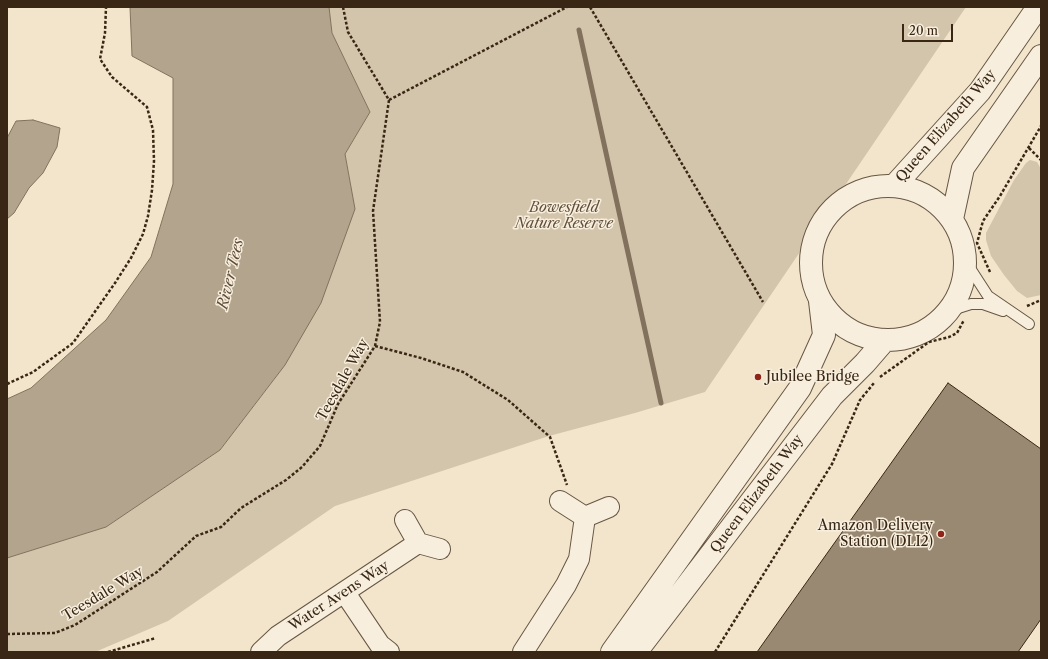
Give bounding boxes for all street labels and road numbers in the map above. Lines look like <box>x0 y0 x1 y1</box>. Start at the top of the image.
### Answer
street label: Queen Elizabeth Way <box>893 66 999 186</box>
street label: Teesdale Way <box>313 336 373 424</box>
street label: Queen Elizabeth Way <box>707 432 807 556</box>
street label: Water Avens Way <box>286 557 392 635</box>
street label: Teesdale Way <box>59 563 147 625</box>

